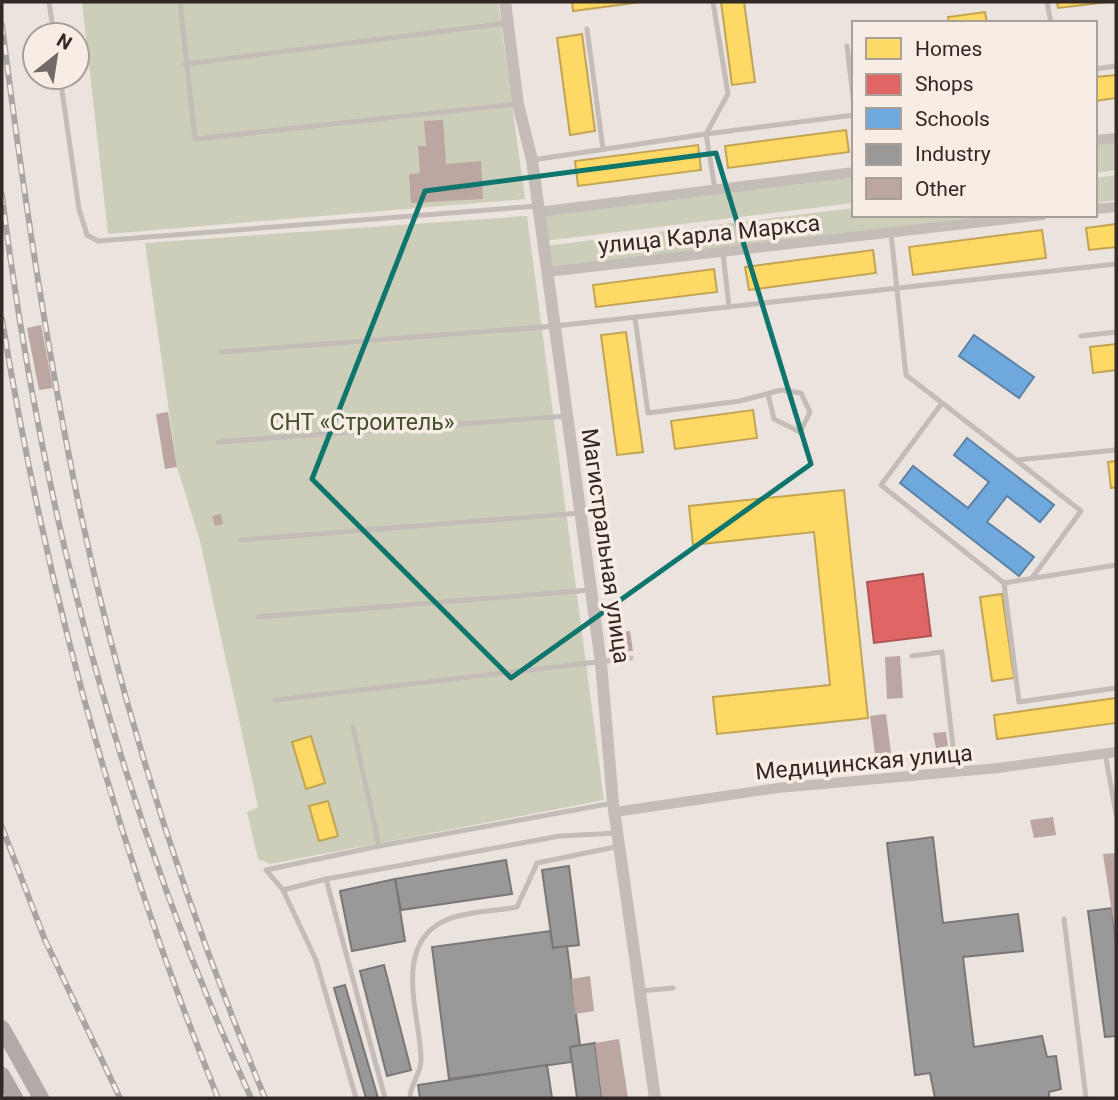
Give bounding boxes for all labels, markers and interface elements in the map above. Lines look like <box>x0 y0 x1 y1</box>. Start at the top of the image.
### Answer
north arrow <box>21 21 91 91</box>
legend <box>852 21 1097 217</box>
text: N <box>53 28 76 55</box>
text: Homes <box>915 37 982 61</box>
text: Shops <box>915 72 974 96</box>
text: Schools <box>915 107 990 131</box>
text: Industry <box>915 142 991 166</box>
text: Other <box>915 177 966 201</box>
street label: улица Карла Маркса <box>597 209 821 260</box>
park label: СНТ «Строитель» <box>269 409 455 436</box>
street label: Магистральная улица <box>576 427 635 665</box>
street label: Медицинская улица <box>754 740 974 785</box>

